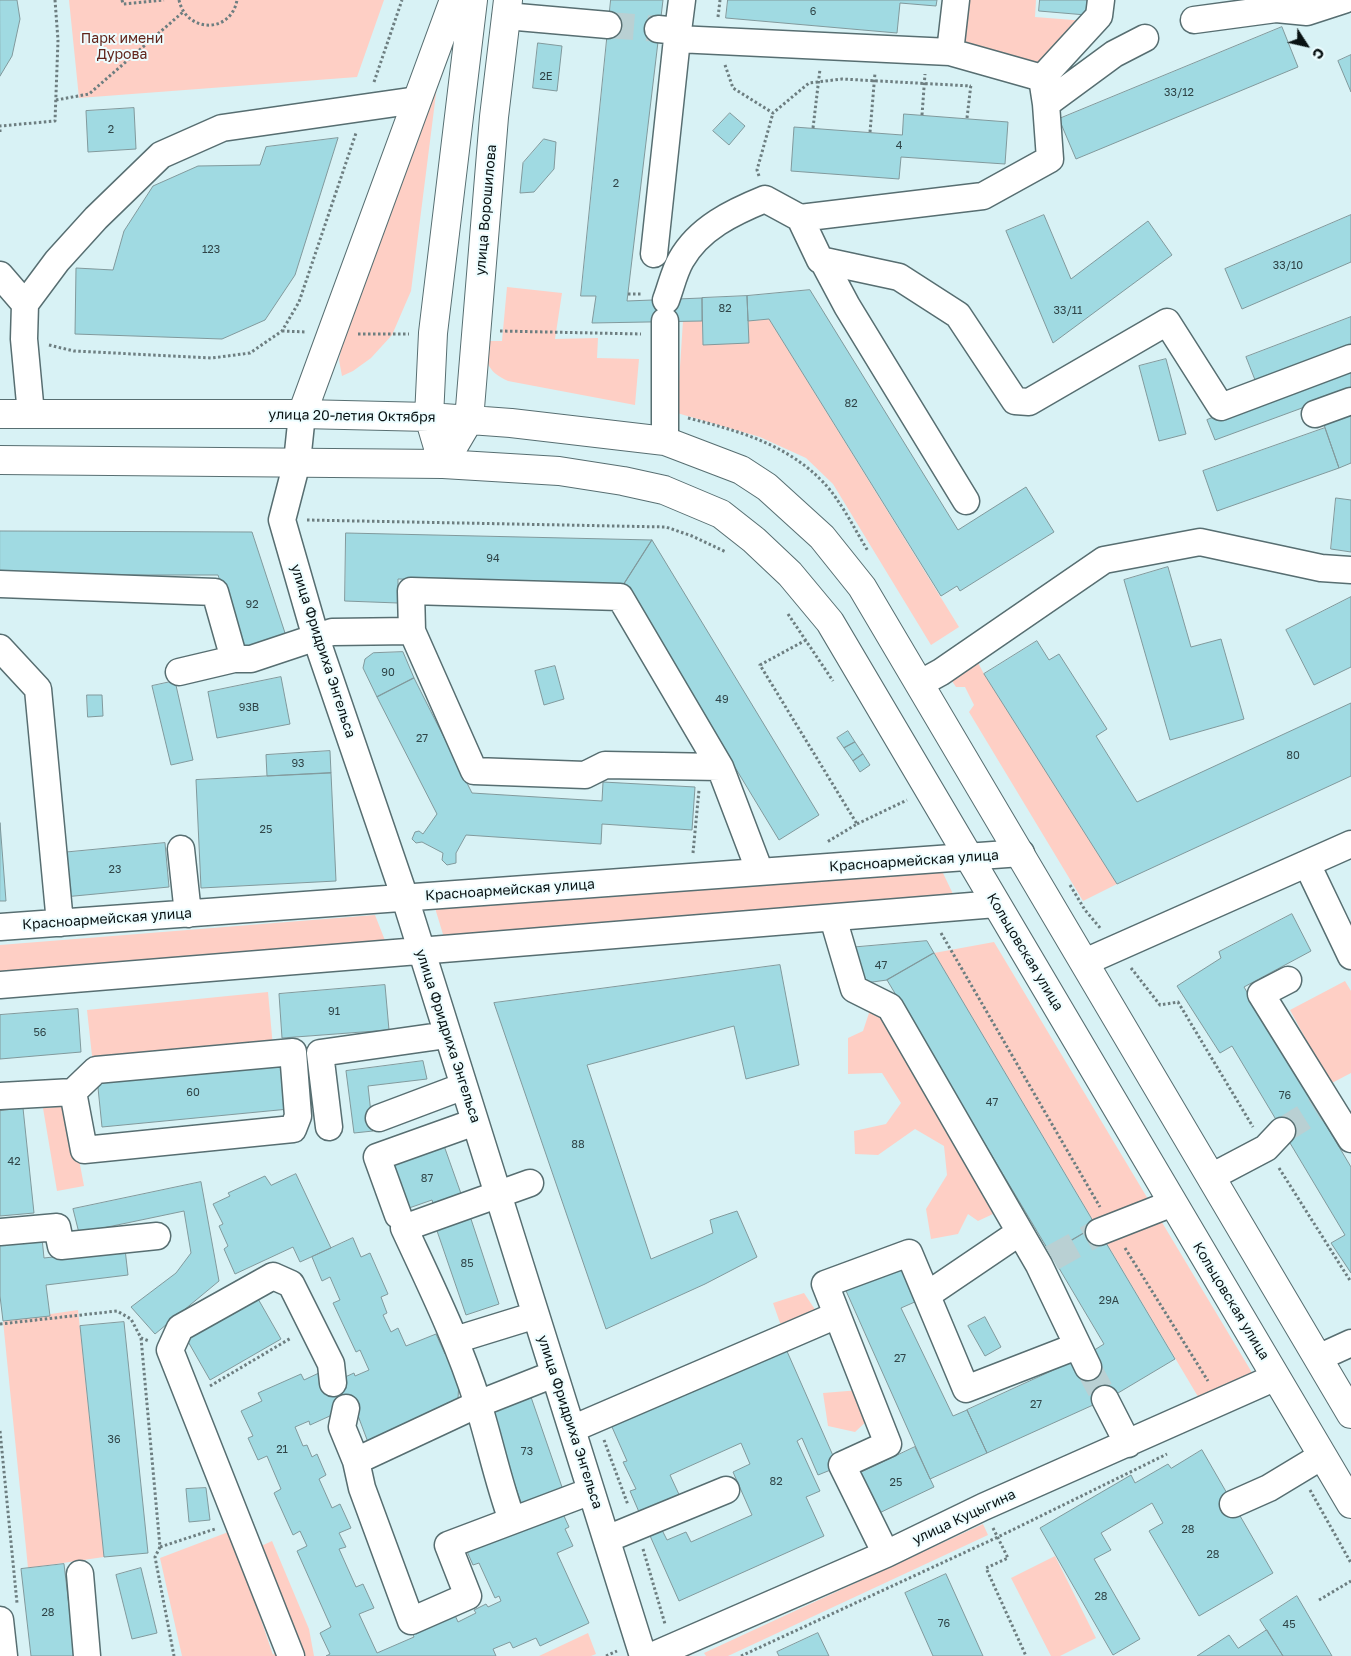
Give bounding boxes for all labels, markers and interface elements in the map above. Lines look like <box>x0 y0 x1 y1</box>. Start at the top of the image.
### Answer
house number: 6 <box>810 5 816 19</box>
north arrow <box>1281 20 1331 70</box>
park label: Парк имени Дурова <box>81 31 163 64</box>
text: С <box>1309 45 1329 63</box>
house number: 2Е <box>539 70 553 84</box>
house number: 33/12 <box>1164 86 1194 100</box>
house number: 2 <box>108 123 114 137</box>
house number: 4 <box>896 139 902 153</box>
street label: улица Ворошилова <box>472 144 500 276</box>
house number: 2 <box>613 177 619 191</box>
house number: 123 <box>202 243 220 257</box>
house number: 33/10 <box>1273 259 1303 273</box>
house number: 82 <box>718 302 732 316</box>
house number: 33/11 <box>1054 304 1082 318</box>
house number: 82 <box>844 397 858 411</box>
street label: улица 20-летия Октября <box>268 406 436 426</box>
house number: 94 <box>486 552 500 566</box>
street label: улица Фридриха Энгельса <box>287 562 359 740</box>
house number: 92 <box>245 598 259 612</box>
house number: 90 <box>381 666 395 680</box>
house number: 49 <box>715 693 729 707</box>
house number: 93В <box>239 701 259 715</box>
house number: 27 <box>416 732 428 746</box>
house number: 80 <box>1286 749 1300 763</box>
house number: 93 <box>291 757 305 771</box>
house number: 25 <box>260 823 272 837</box>
street label: Красноармейская улица <box>829 847 999 875</box>
house number: 23 <box>109 863 121 877</box>
street label: Красноармейская улица <box>425 876 595 904</box>
street label: Кольцовская улица <box>983 890 1067 1014</box>
street label: Красноармейская улица <box>22 905 192 933</box>
street label: улица Фридриха Энгельса <box>412 947 484 1125</box>
house number: 47 <box>875 959 887 973</box>
house number: 91 <box>328 1005 340 1019</box>
house number: 56 <box>33 1026 47 1040</box>
house number: 60 <box>186 1086 200 1100</box>
house number: 76 <box>1279 1089 1291 1103</box>
house number: 47 <box>986 1096 998 1110</box>
house number: 88 <box>571 1138 585 1152</box>
house number: 42 <box>7 1155 21 1169</box>
house number: 87 <box>421 1172 433 1186</box>
street label: Кольцовская улица <box>1189 1239 1273 1363</box>
house number: 85 <box>460 1257 474 1271</box>
house number: 29А <box>1099 1294 1119 1308</box>
street label: улица Фридриха Энгельса <box>534 1333 606 1511</box>
house number: 27 <box>894 1352 906 1366</box>
house number: 27 <box>1030 1398 1042 1412</box>
house number: 36 <box>107 1433 121 1447</box>
house number: 21 <box>276 1443 288 1457</box>
house number: 73 <box>521 1445 533 1459</box>
house number: 82 <box>769 1475 783 1489</box>
house number: 25 <box>890 1476 902 1490</box>
street label: улица Куцыгина <box>910 1486 1018 1548</box>
house number: 28 <box>1181 1523 1195 1537</box>
house number: 28 <box>1206 1548 1220 1562</box>
house number: 28 <box>1094 1590 1108 1604</box>
house number: 28 <box>41 1606 55 1620</box>
house number: 76 <box>938 1617 950 1631</box>
house number: 45 <box>1282 1618 1296 1632</box>

